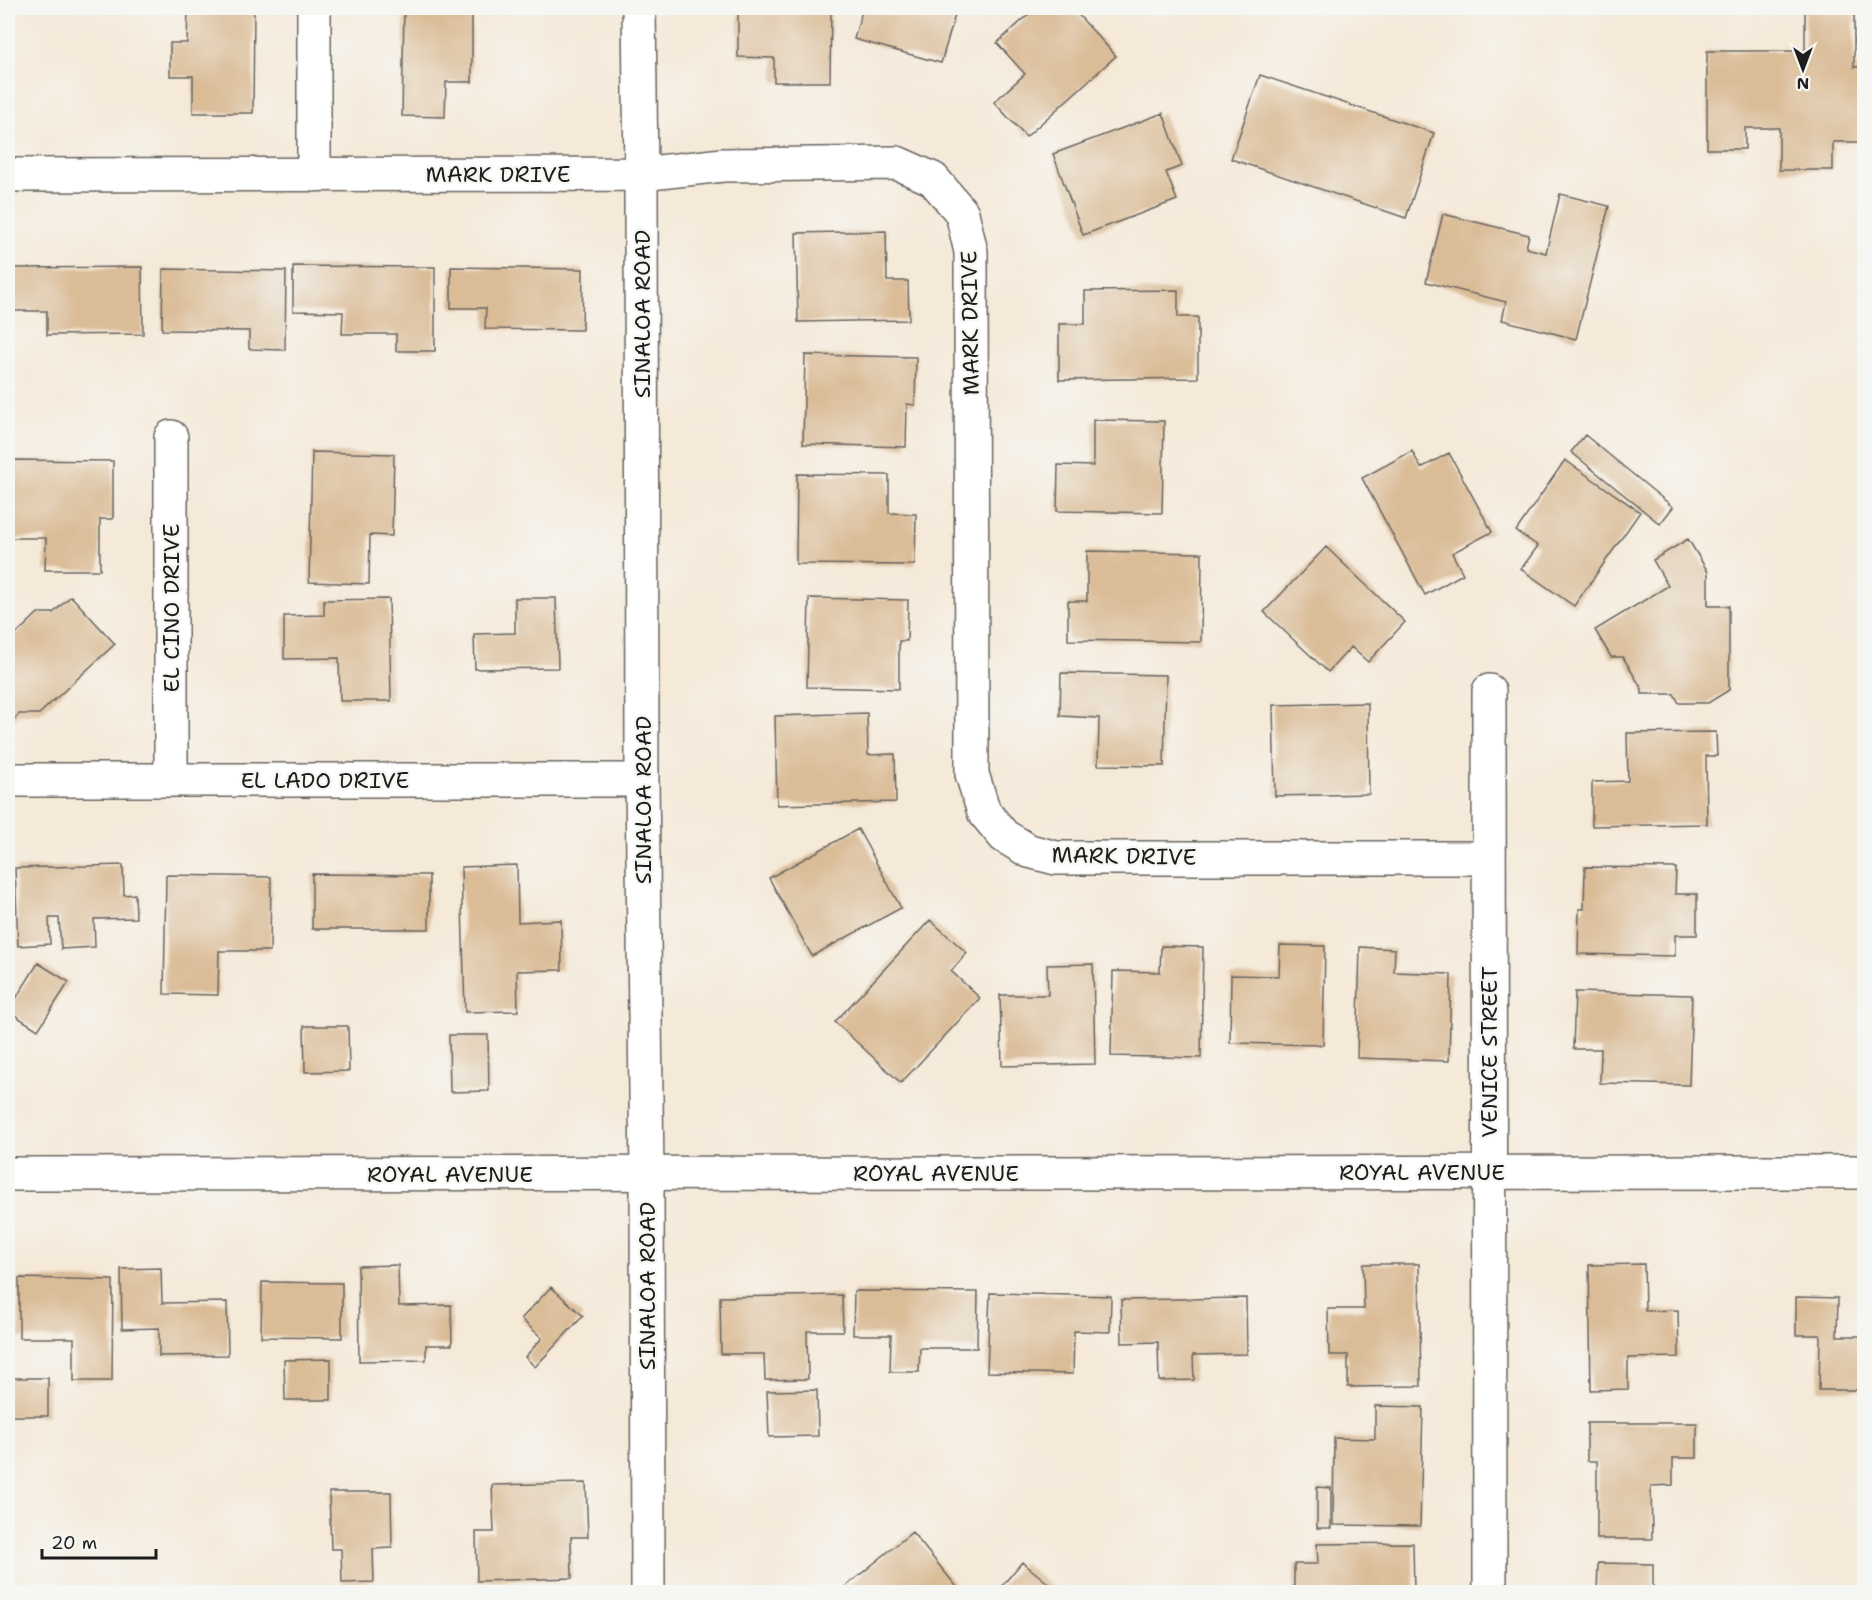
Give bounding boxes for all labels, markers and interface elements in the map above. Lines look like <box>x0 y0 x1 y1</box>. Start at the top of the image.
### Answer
north arrow <box>1773 39 1833 99</box>
text: N <box>1797 73 1809 94</box>
street label: MARK DRIVE <box>426 160 570 189</box>
street label: SINALOA ROAD <box>628 230 657 398</box>
street label: MARK DRIVE <box>954 250 986 396</box>
street label: EL CINO DRIVE <box>157 524 186 692</box>
street label: SINALOA ROAD <box>629 716 658 884</box>
street label: EL LADO DRIVE <box>241 766 409 795</box>
street label: MARK DRIVE <box>1051 840 1197 872</box>
street label: VENICE STREET <box>1475 966 1504 1138</box>
street label: ROYAL AVENUE <box>1339 1158 1505 1187</box>
street label: ROYAL AVENUE <box>853 1159 1019 1188</box>
street label: ROYAL AVENUE <box>367 1160 533 1189</box>
street label: SINALOA ROAD <box>633 1202 662 1370</box>
scale bar <box>42 1522 156 1560</box>
text: 20 m <box>51 1531 97 1555</box>

